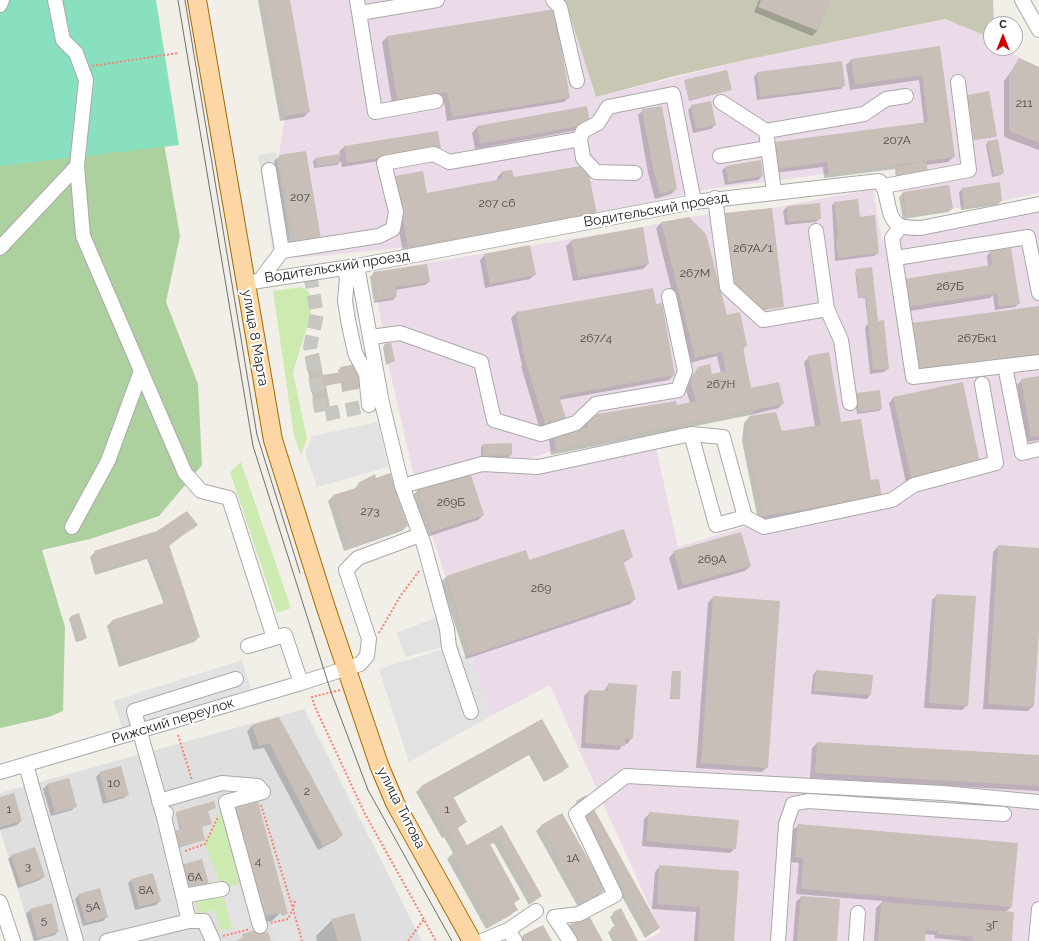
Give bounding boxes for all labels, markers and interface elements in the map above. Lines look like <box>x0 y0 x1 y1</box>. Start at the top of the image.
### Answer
north arrow <box>983 16 1023 56</box>
text: С <box>999 18 1007 31</box>
house number: 211 <box>1016 96 1032 110</box>
house number: 207А <box>883 133 911 147</box>
street label: Водительский проезд <box>582 189 730 231</box>
house number: 207 <box>290 190 310 204</box>
house number: 207 с6 <box>479 196 515 210</box>
house number: 267А/1 <box>733 241 773 255</box>
street label: Водительский проезд <box>263 247 411 287</box>
house number: 267М <box>680 266 710 280</box>
house number: 267Б <box>936 279 964 293</box>
street label: улица 8 Марта <box>238 288 272 388</box>
house number: 267/4 <box>580 331 612 345</box>
house number: 267Бк1 <box>957 331 997 345</box>
house number: 267Н <box>707 377 735 391</box>
house number: 269Б <box>437 495 465 509</box>
house number: 273 <box>360 504 380 518</box>
house number: 269А <box>698 552 726 566</box>
house number: 269 <box>531 581 551 595</box>
street label: Рижский переулок <box>110 694 236 748</box>
street label: улица Титова <box>373 765 429 851</box>
house number: 10 <box>108 776 120 790</box>
house number: 2 <box>304 784 310 798</box>
house number: 1 <box>6 802 12 816</box>
house number: 1 <box>444 802 450 816</box>
house number: 1А <box>566 851 580 865</box>
house number: 4 <box>255 854 261 868</box>
house number: 3 <box>25 859 31 873</box>
house number: 6А <box>187 870 203 884</box>
house number: 8А <box>138 883 154 897</box>
house number: 5А <box>86 899 100 913</box>
house number: 5 <box>41 913 47 927</box>
house number: 3Г <box>986 918 998 932</box>

